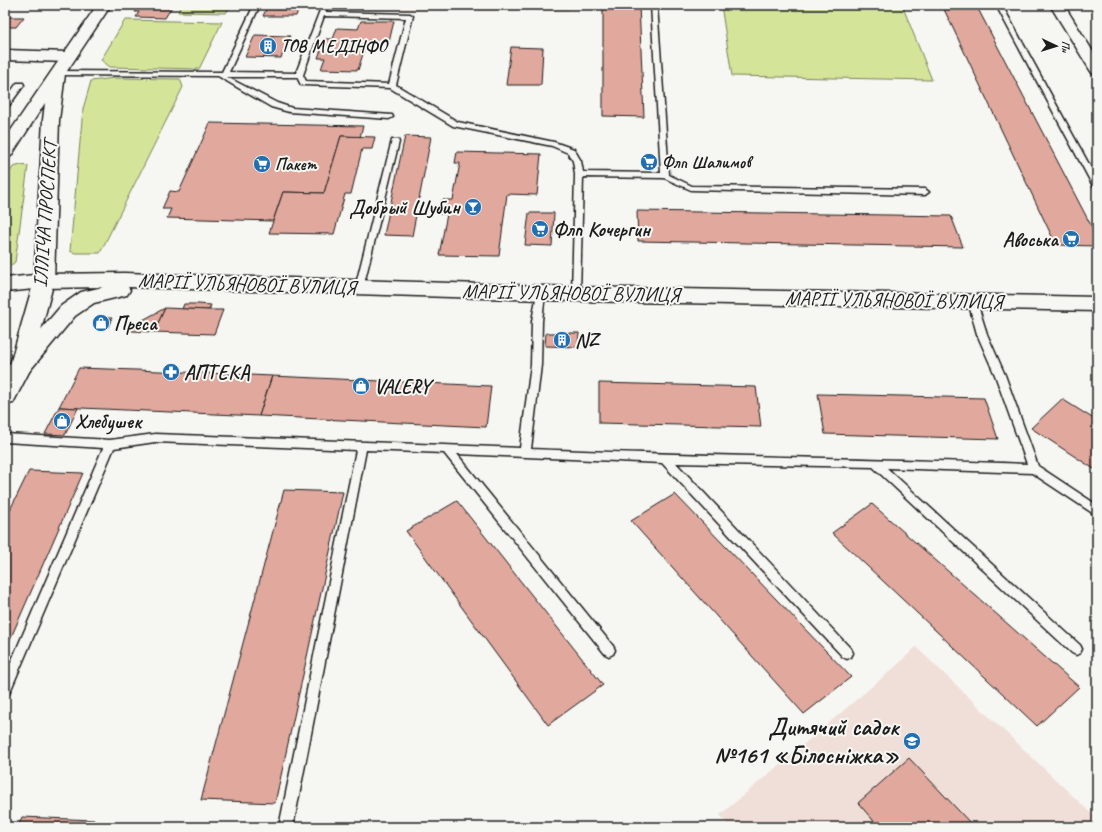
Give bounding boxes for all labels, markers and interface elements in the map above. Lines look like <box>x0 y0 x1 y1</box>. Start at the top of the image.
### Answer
north arrow <box>1036 26 1076 66</box>
building icon: ТОВ МЕДІНФО <box>258 36 278 56</box>
place label: ТОВ МЕДІНФО <box>281 36 389 57</box>
text: Пн <box>1059 40 1073 54</box>
street label: ІЛЛІЧА ПРОСПЕКТ <box>27 136 63 288</box>
supermarket icon: Флп Шалимов <box>639 152 659 172</box>
place label: Флп Шалимов <box>662 152 754 173</box>
supermarket icon: Пакет <box>252 154 272 174</box>
place label: Пакет <box>275 154 318 175</box>
place label: Добрый Шубин <box>349 195 461 220</box>
bar icon: Добрый Шубин <box>463 197 483 217</box>
place label: Флп Кочергин <box>553 217 652 242</box>
supermarket icon: Флп Кочергин <box>530 219 550 239</box>
place label: Авоська <box>1003 227 1059 252</box>
supermarket icon: Авоська <box>1061 229 1081 249</box>
street label: МАРІЇ УЛЬЯНОВОЇ ВУЛИЦЯ <box>138 268 360 300</box>
street label: МАРІЇ УЛЬЯНОВОЇ ВУЛИЦЯ <box>462 279 683 307</box>
street label: МАРІЇ УЛЬЯНОВОЇ ВУЛИЦЯ <box>785 286 1006 314</box>
place label: Преса <box>114 311 158 336</box>
shop icon: Преса <box>91 313 111 333</box>
place label: NZ <box>575 328 601 353</box>
building icon: NZ <box>552 330 572 350</box>
place label: АПТЕКА <box>184 360 251 385</box>
pharmacy icon: АПТЕКА <box>161 362 181 382</box>
place label: VALERY <box>374 374 434 399</box>
shop icon: VALERY <box>351 376 371 396</box>
place label: Хлебушек <box>75 409 143 435</box>
shop icon: Хлебушек <box>52 411 72 431</box>
place label: Дитячий садок №161 «Білосніжка» <box>714 712 901 770</box>
school or university icon: Дитячий садок №161 «Білосніжка» <box>902 731 922 751</box>

